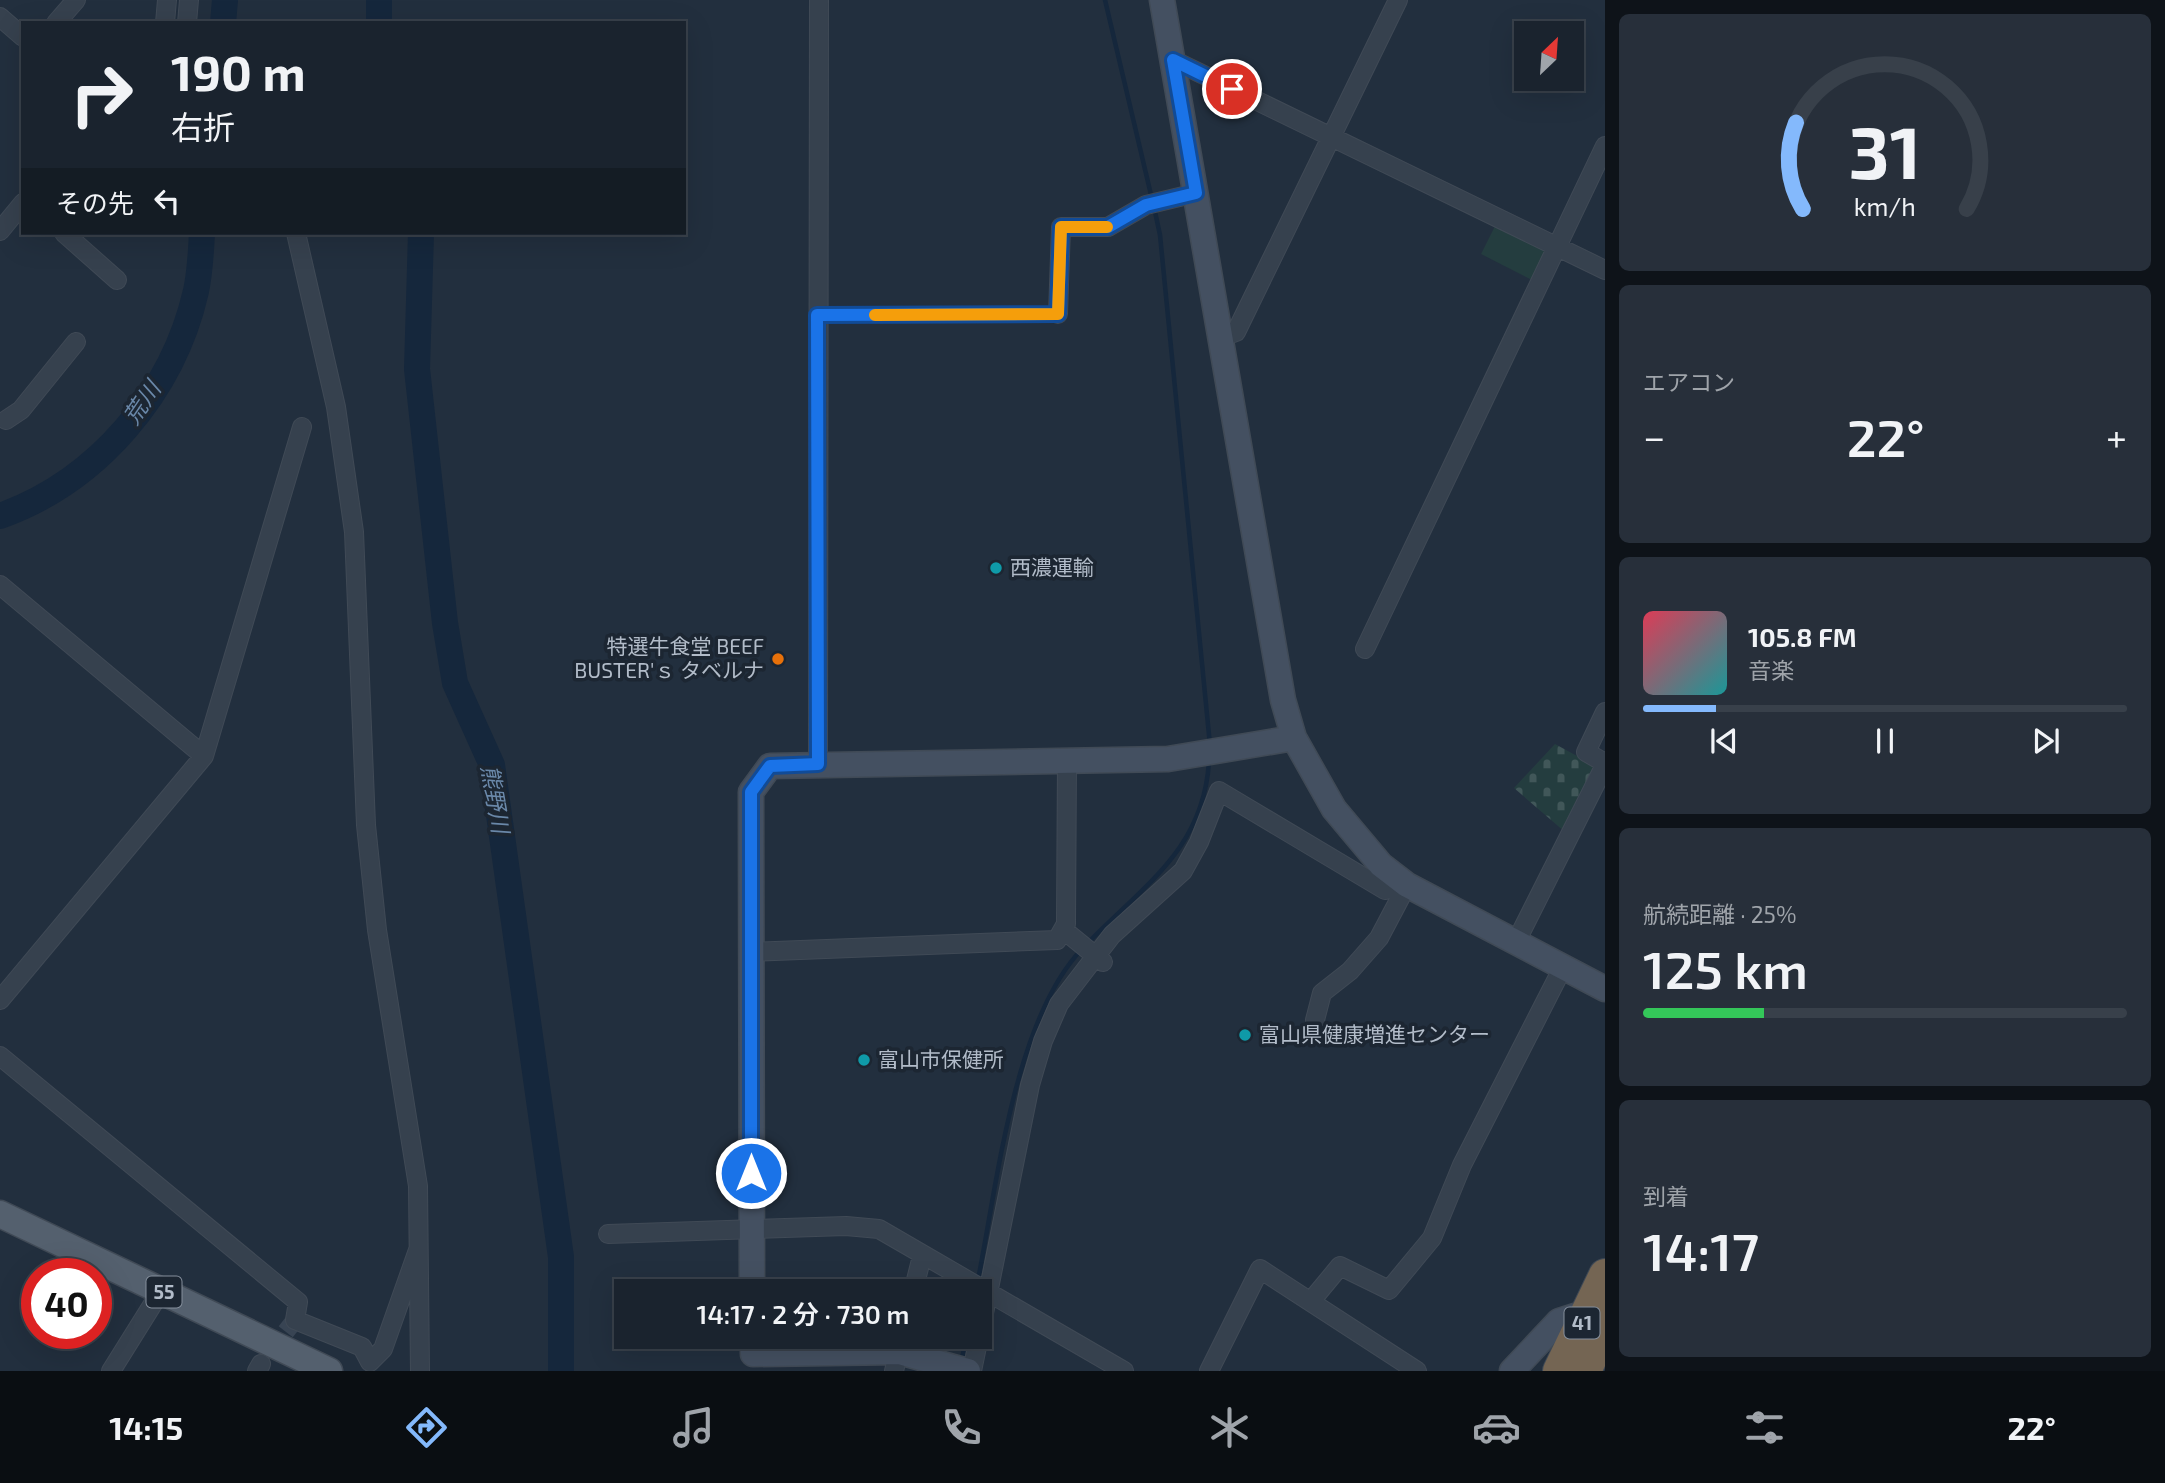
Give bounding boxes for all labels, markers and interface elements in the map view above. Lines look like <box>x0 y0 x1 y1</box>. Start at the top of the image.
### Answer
north arrow <box>1514 21 1584 91</box>
map controls <box>1514 21 1584 91</box>
text: 190 m <box>171 42 306 101</box>
icon: right <box>56 49 147 140</box>
pin <box>1202 59 1262 119</box>
icon: arrive <box>1213 70 1251 108</box>
text: 31 <box>1849 106 1921 194</box>
text: 右折 <box>171 107 235 145</box>
icon: left <box>148 182 186 220</box>
text: その先 <box>56 187 134 218</box>
text: km/h <box>1854 191 1916 221</box>
text: エアコン <box>1643 368 1735 396</box>
water label: 荒川 <box>117 373 167 429</box>
text: 22° <box>1847 405 1925 467</box>
text: − <box>1643 413 1665 459</box>
text: + <box>2106 413 2127 459</box>
place label: 西濃運輸 <box>1010 554 1094 579</box>
marker: 西濃運輸 <box>988 560 1004 576</box>
text: 105.8 FM <box>1748 621 1856 652</box>
place label: 特選牛食堂 BEEF BUSTER'ｓ タベルナ <box>574 633 764 682</box>
marker: 特選牛食堂 BEEF BUSTER'ｓ タベルナ <box>770 651 786 667</box>
text: 音楽 <box>1748 656 1794 684</box>
icon: previous <box>1705 722 1743 760</box>
icon: pause <box>1866 722 1904 760</box>
icon: next <box>2027 722 2065 760</box>
water label: 熊野川 <box>476 762 516 838</box>
text: 航続距離 · 25% <box>1643 900 1797 928</box>
text: 125 km <box>1643 937 1808 999</box>
place label: 富山県健康増進センター <box>1259 1021 1490 1046</box>
marker: 富山県健康増進センター <box>1237 1027 1253 1043</box>
place label: 富山市保健所 <box>878 1046 1004 1071</box>
marker: 富山市保健所 <box>856 1052 872 1068</box>
position arrow <box>714 1136 788 1210</box>
text: 到着 <box>1643 1182 1689 1210</box>
text: 14:17 <box>1643 1219 1759 1281</box>
speed limit sign: 40 <box>21 1258 112 1349</box>
road number: 55 <box>146 1276 182 1308</box>
text: 14:17 · 2 分 · 730 m <box>697 1298 909 1329</box>
road number: 41 <box>1564 1308 1600 1338</box>
icon: directions <box>402 1403 451 1452</box>
icon: music <box>669 1403 718 1452</box>
icon: phone <box>937 1403 986 1452</box>
icon: climate <box>1205 1403 1254 1452</box>
icon: car <box>1472 1403 1521 1452</box>
icon: filters <box>1740 1403 1789 1452</box>
text: 14:15 <box>109 1408 183 1446</box>
text: 22° <box>2007 1408 2056 1446</box>

